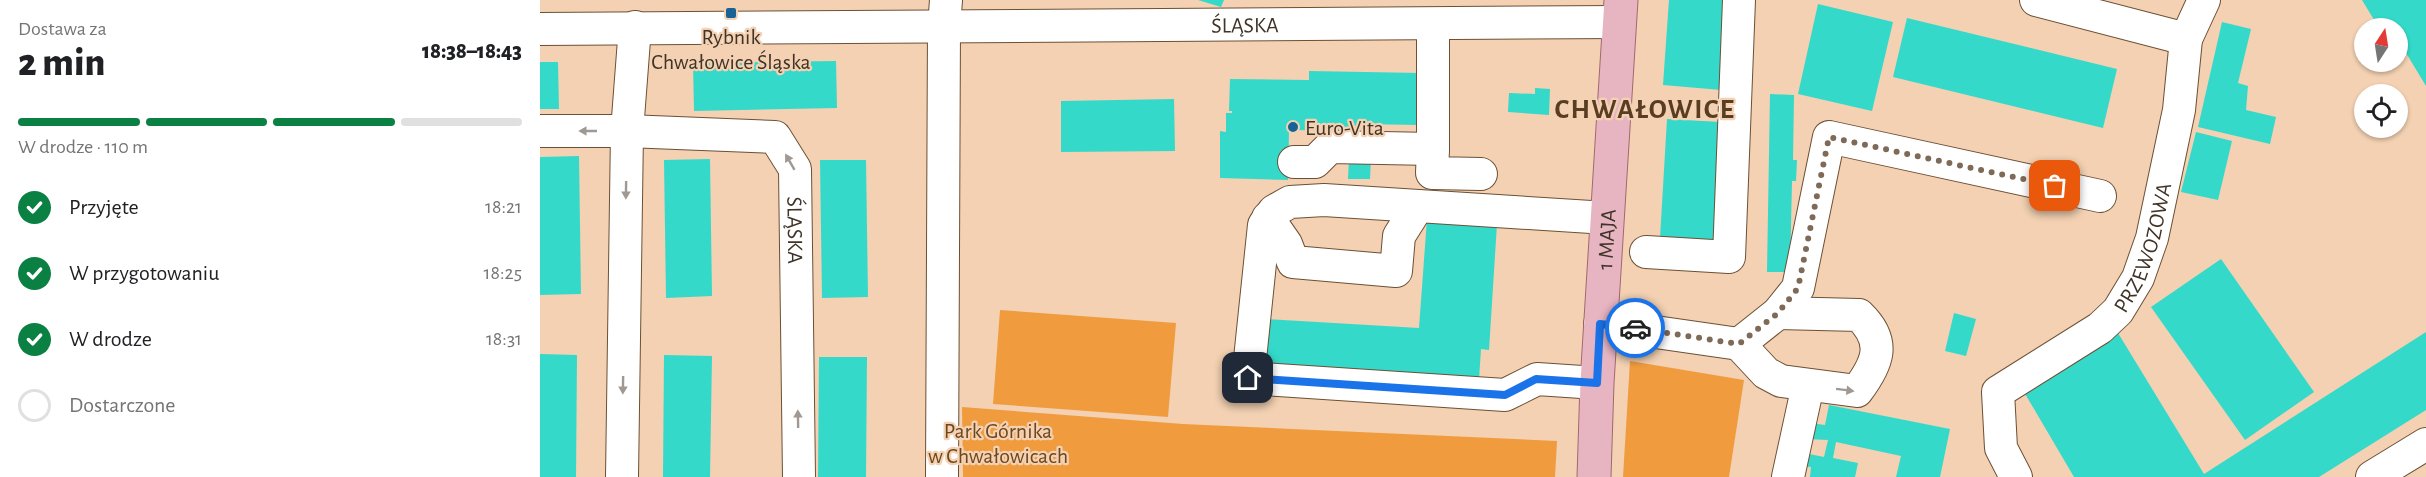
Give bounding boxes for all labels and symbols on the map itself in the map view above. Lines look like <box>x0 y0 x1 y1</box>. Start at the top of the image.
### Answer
marker: Rybnik Chwałowice Śląska <box>724 6 738 20</box>
street label: ŚLĄSKA <box>1211 13 1279 37</box>
north arrow <box>2354 18 2408 72</box>
place label: Rybnik Chwałowice Śląska <box>651 26 811 73</box>
district label: CHWAŁOWICE <box>1555 96 1735 124</box>
place label: Euro-Vita <box>1305 117 1384 139</box>
marker: Euro-Vita <box>1286 120 1300 134</box>
one-way arrow <box>578 126 597 136</box>
one-way arrow <box>785 153 795 170</box>
pin <box>2029 160 2080 211</box>
one-way arrow <box>621 180 631 199</box>
street label: PRZEWOZOWA <box>2110 181 2175 316</box>
street label: ŚLĄSKA <box>783 196 807 264</box>
street label: 1 MAJA <box>1594 208 1620 270</box>
courier <box>1605 298 1665 358</box>
pin <box>1222 352 1273 403</box>
one-way arrow <box>618 375 628 394</box>
one-way arrow <box>1835 385 1854 394</box>
one-way arrow <box>793 409 803 428</box>
park label: Park Górnika w Chwałowicach <box>928 420 1068 467</box>

